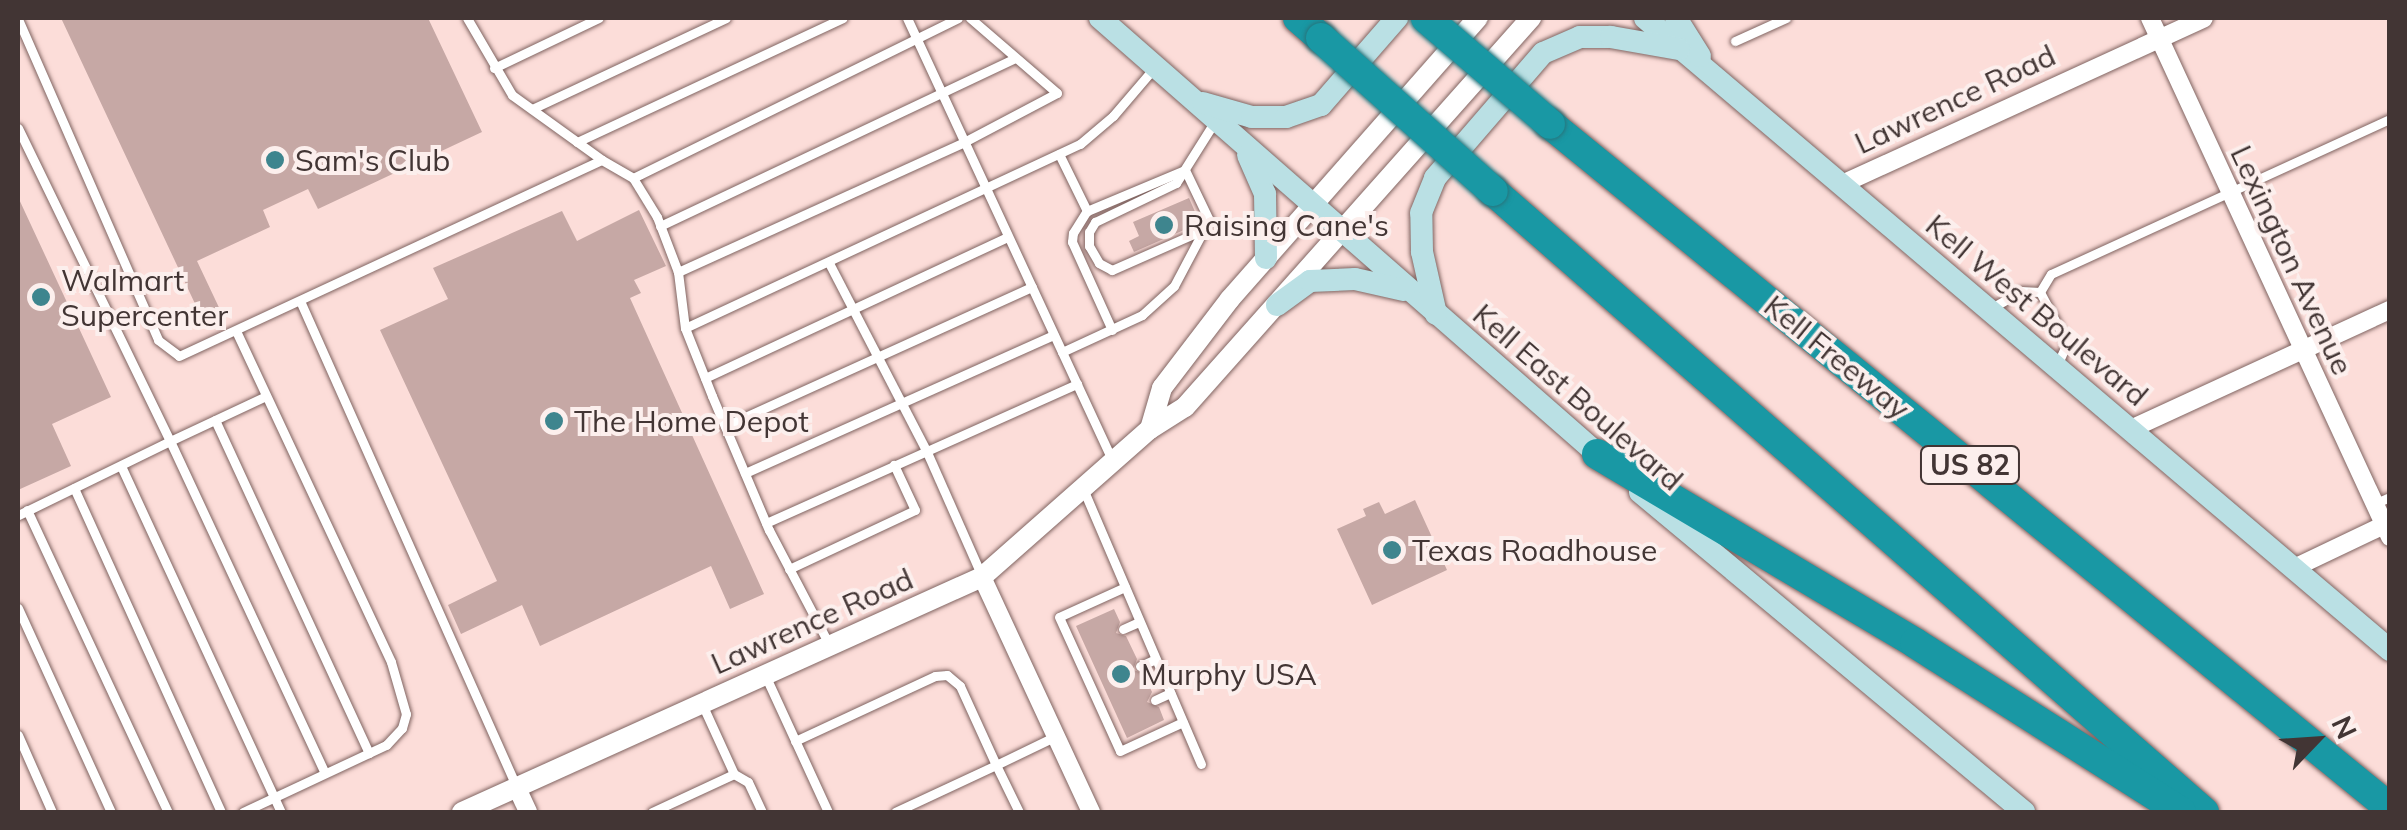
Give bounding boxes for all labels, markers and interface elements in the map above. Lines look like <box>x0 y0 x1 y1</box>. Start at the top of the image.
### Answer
street label: Lawrence Road <box>1849 37 2061 161</box>
street label: Lexington Avenue <box>2223 140 2361 380</box>
place label: Sam's Club <box>295 142 450 178</box>
marker: Sam's Club <box>264 149 286 171</box>
place label: Raising Cane's <box>1184 207 1389 243</box>
street label: Kell West Boulevard <box>1919 207 2155 413</box>
marker: Raising Cane's <box>1153 214 1175 236</box>
place label: Walmart Supercenter <box>61 262 228 332</box>
marker: Walmart Supercenter <box>30 286 52 308</box>
street label: Kell Freeway <box>1757 288 1917 426</box>
street label: Kell East Boulevard <box>1466 296 1690 498</box>
place label: The Home Depot <box>574 403 809 439</box>
marker: The Home Depot <box>543 410 565 432</box>
road number: US 82 <box>1918 442 2022 488</box>
place label: Texas Roadhouse <box>1412 532 1657 568</box>
marker: Texas Roadhouse <box>1381 539 1403 561</box>
street label: Lawrence Road <box>706 560 918 682</box>
place label: Murphy USA <box>1141 656 1317 692</box>
marker: Murphy USA <box>1110 663 1132 685</box>
north arrow <box>2267 690 2367 790</box>
text: N <box>2324 710 2365 744</box>

